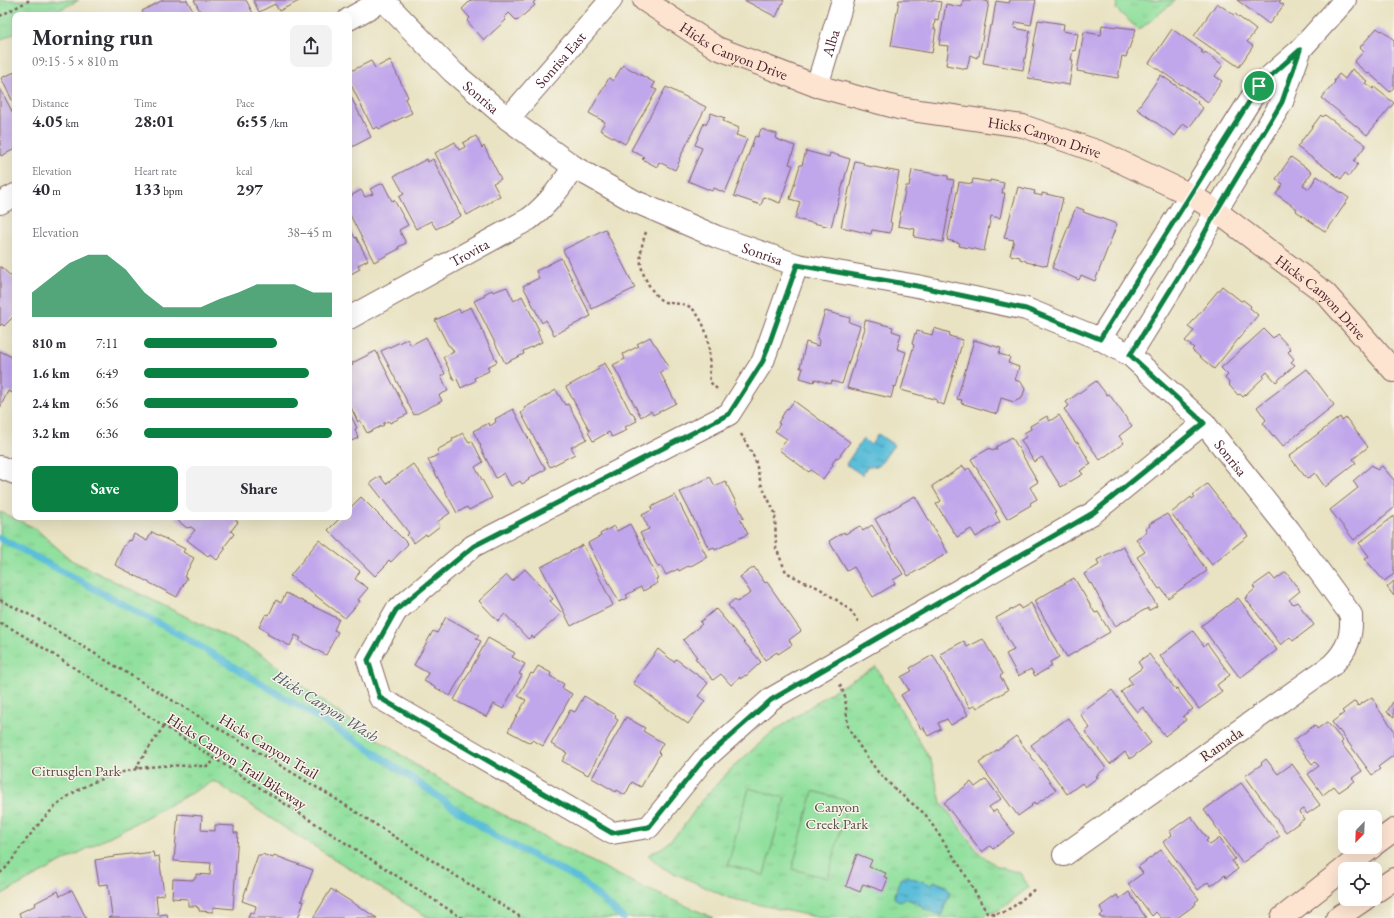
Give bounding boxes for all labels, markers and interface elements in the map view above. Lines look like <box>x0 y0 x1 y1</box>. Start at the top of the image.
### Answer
street label: Hicks Canyon Drive <box>677 17 791 84</box>
text: Morning run <box>32 23 153 52</box>
button: share <box>290 25 332 67</box>
street label: Sonrisa East <box>530 27 590 91</box>
street label: Alba <box>817 27 843 60</box>
text: 09:15 · 5 × 810 m <box>32 53 119 70</box>
pin <box>1242 69 1276 103</box>
icon: arrive <box>1248 75 1270 97</box>
street label: Sonrisa <box>460 76 504 117</box>
text: Distance <box>32 96 69 110</box>
text: Time <box>134 96 157 110</box>
text: Pace <box>236 96 254 110</box>
text: 4.05 <box>32 110 63 132</box>
text: 28:01 <box>134 110 175 132</box>
text: 6:55 <box>236 110 268 132</box>
street label: Hicks Canyon Drive <box>987 112 1104 162</box>
text: km <box>63 116 79 130</box>
text: /km <box>268 116 288 130</box>
text: Elevation <box>32 164 72 178</box>
text: Heart rate <box>134 164 177 178</box>
text: kcal <box>236 164 253 178</box>
text: 40 <box>32 178 50 200</box>
text: 133 <box>134 178 161 200</box>
text: 297 <box>236 178 263 200</box>
text: m <box>50 184 61 198</box>
text: bpm <box>161 184 183 198</box>
text: Elevation <box>32 224 79 241</box>
text: 38–45 m <box>287 224 332 241</box>
street label: Trovita <box>446 234 492 270</box>
street label: Sonrisa <box>740 237 785 269</box>
street label: Hicks Canyon Drive <box>1272 250 1371 343</box>
text: 810 m <box>32 335 66 352</box>
text: 7:11 <box>96 335 118 352</box>
text: 1.6 km <box>32 365 70 382</box>
text: 6:49 <box>96 365 118 382</box>
text: 2.4 km <box>32 395 70 412</box>
text: 6:56 <box>96 395 118 412</box>
text: 3.2 km <box>32 425 70 442</box>
text: 6:36 <box>96 425 118 442</box>
street label: Sonrisa <box>1211 435 1252 480</box>
button: Save <box>32 466 178 512</box>
button: Share <box>186 466 332 512</box>
water label: Hicks Canyon Wash <box>268 665 383 747</box>
street label: Hicks Canyon Trail Bikeway <box>163 709 311 814</box>
street label: Hicks Canyon Trail <box>216 709 322 783</box>
street label: Ramada <box>1196 722 1246 766</box>
park label: Citrusglen Park <box>31 761 122 780</box>
park label: Canyon Creek Park <box>806 797 869 833</box>
north arrow <box>1338 810 1382 854</box>
map controls <box>1338 810 1382 906</box>
button: locate <box>1338 862 1382 906</box>

